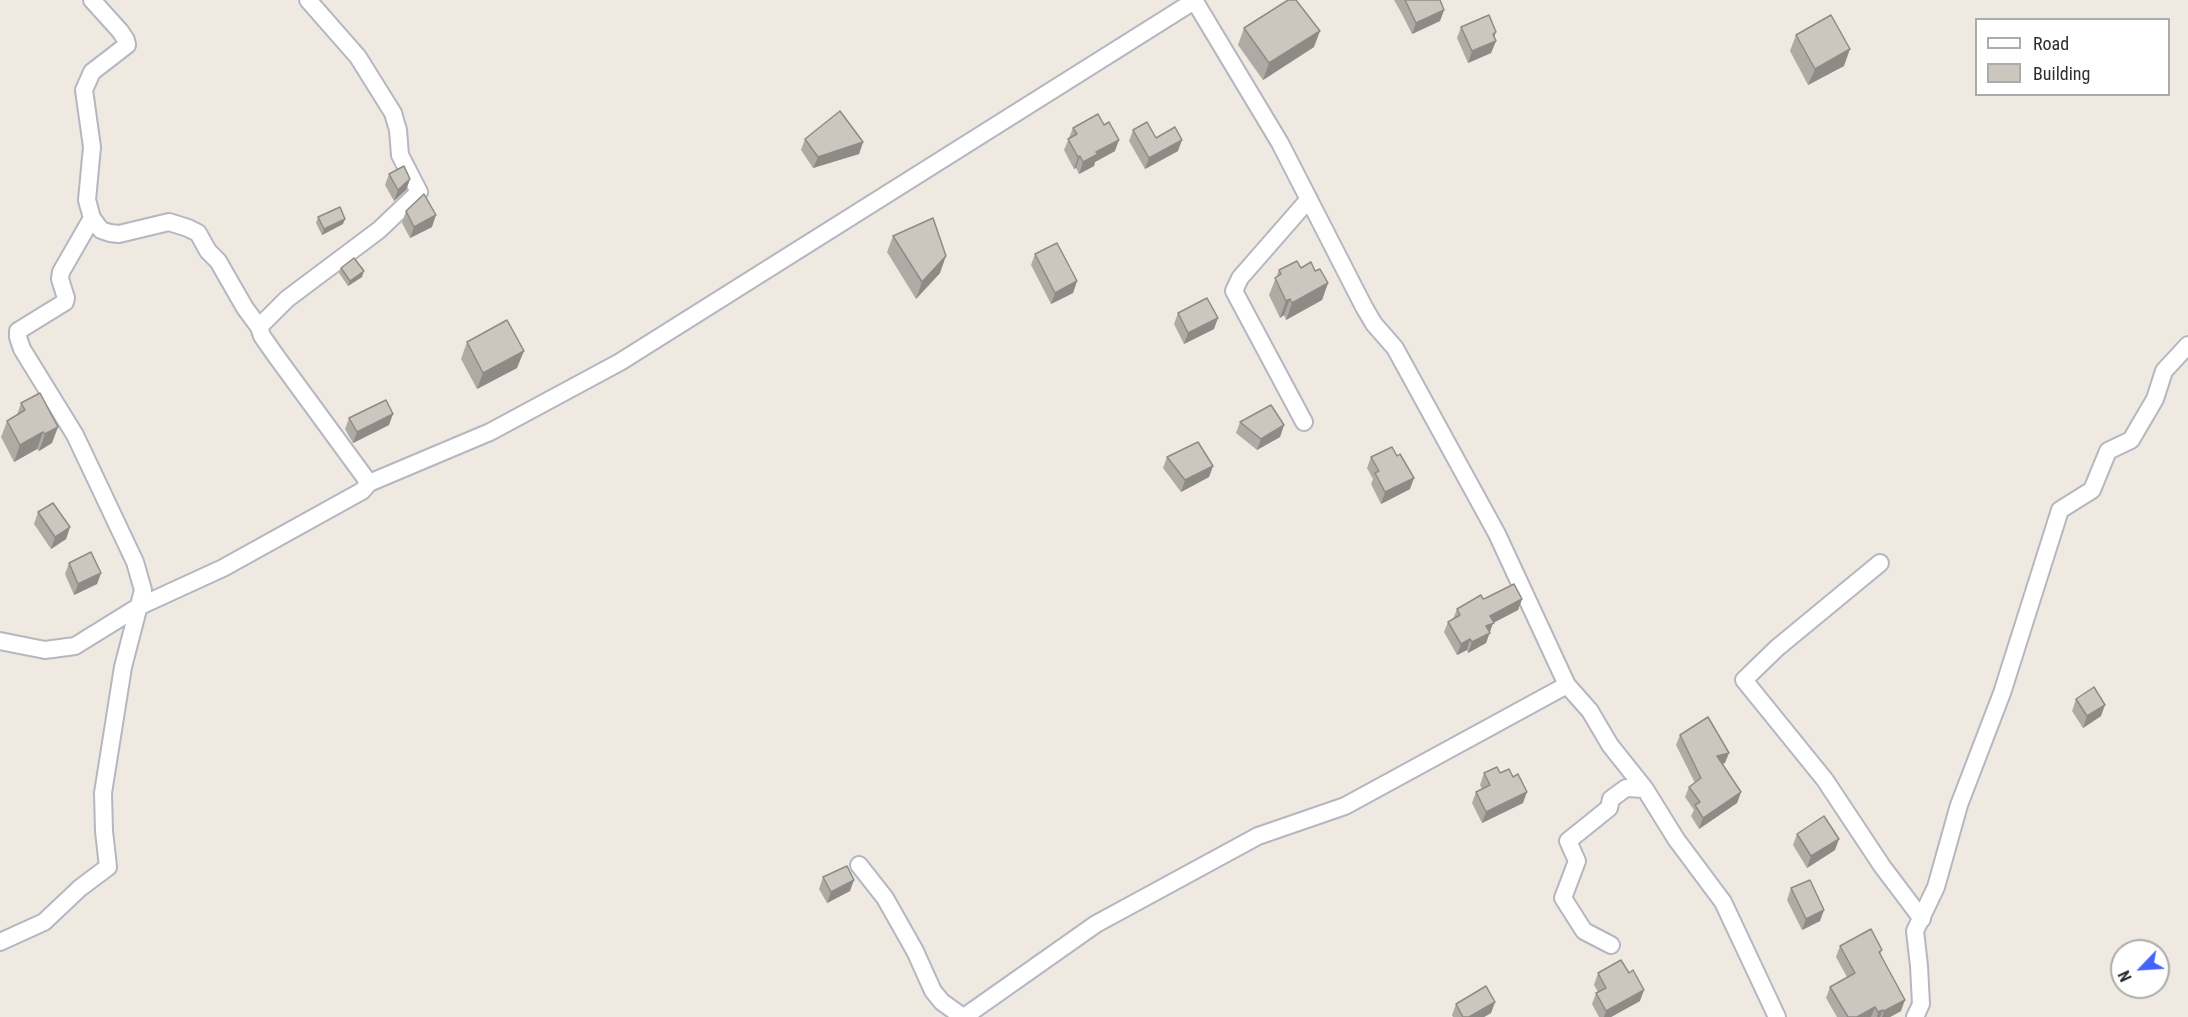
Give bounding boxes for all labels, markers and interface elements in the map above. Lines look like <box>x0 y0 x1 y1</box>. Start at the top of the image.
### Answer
legend <box>1975 18 2170 96</box>
text: Road <box>2033 33 2069 54</box>
text: Building <box>2033 63 2090 84</box>
north arrow <box>2110 939 2170 999</box>
text: N <box>2114 968 2136 984</box>

